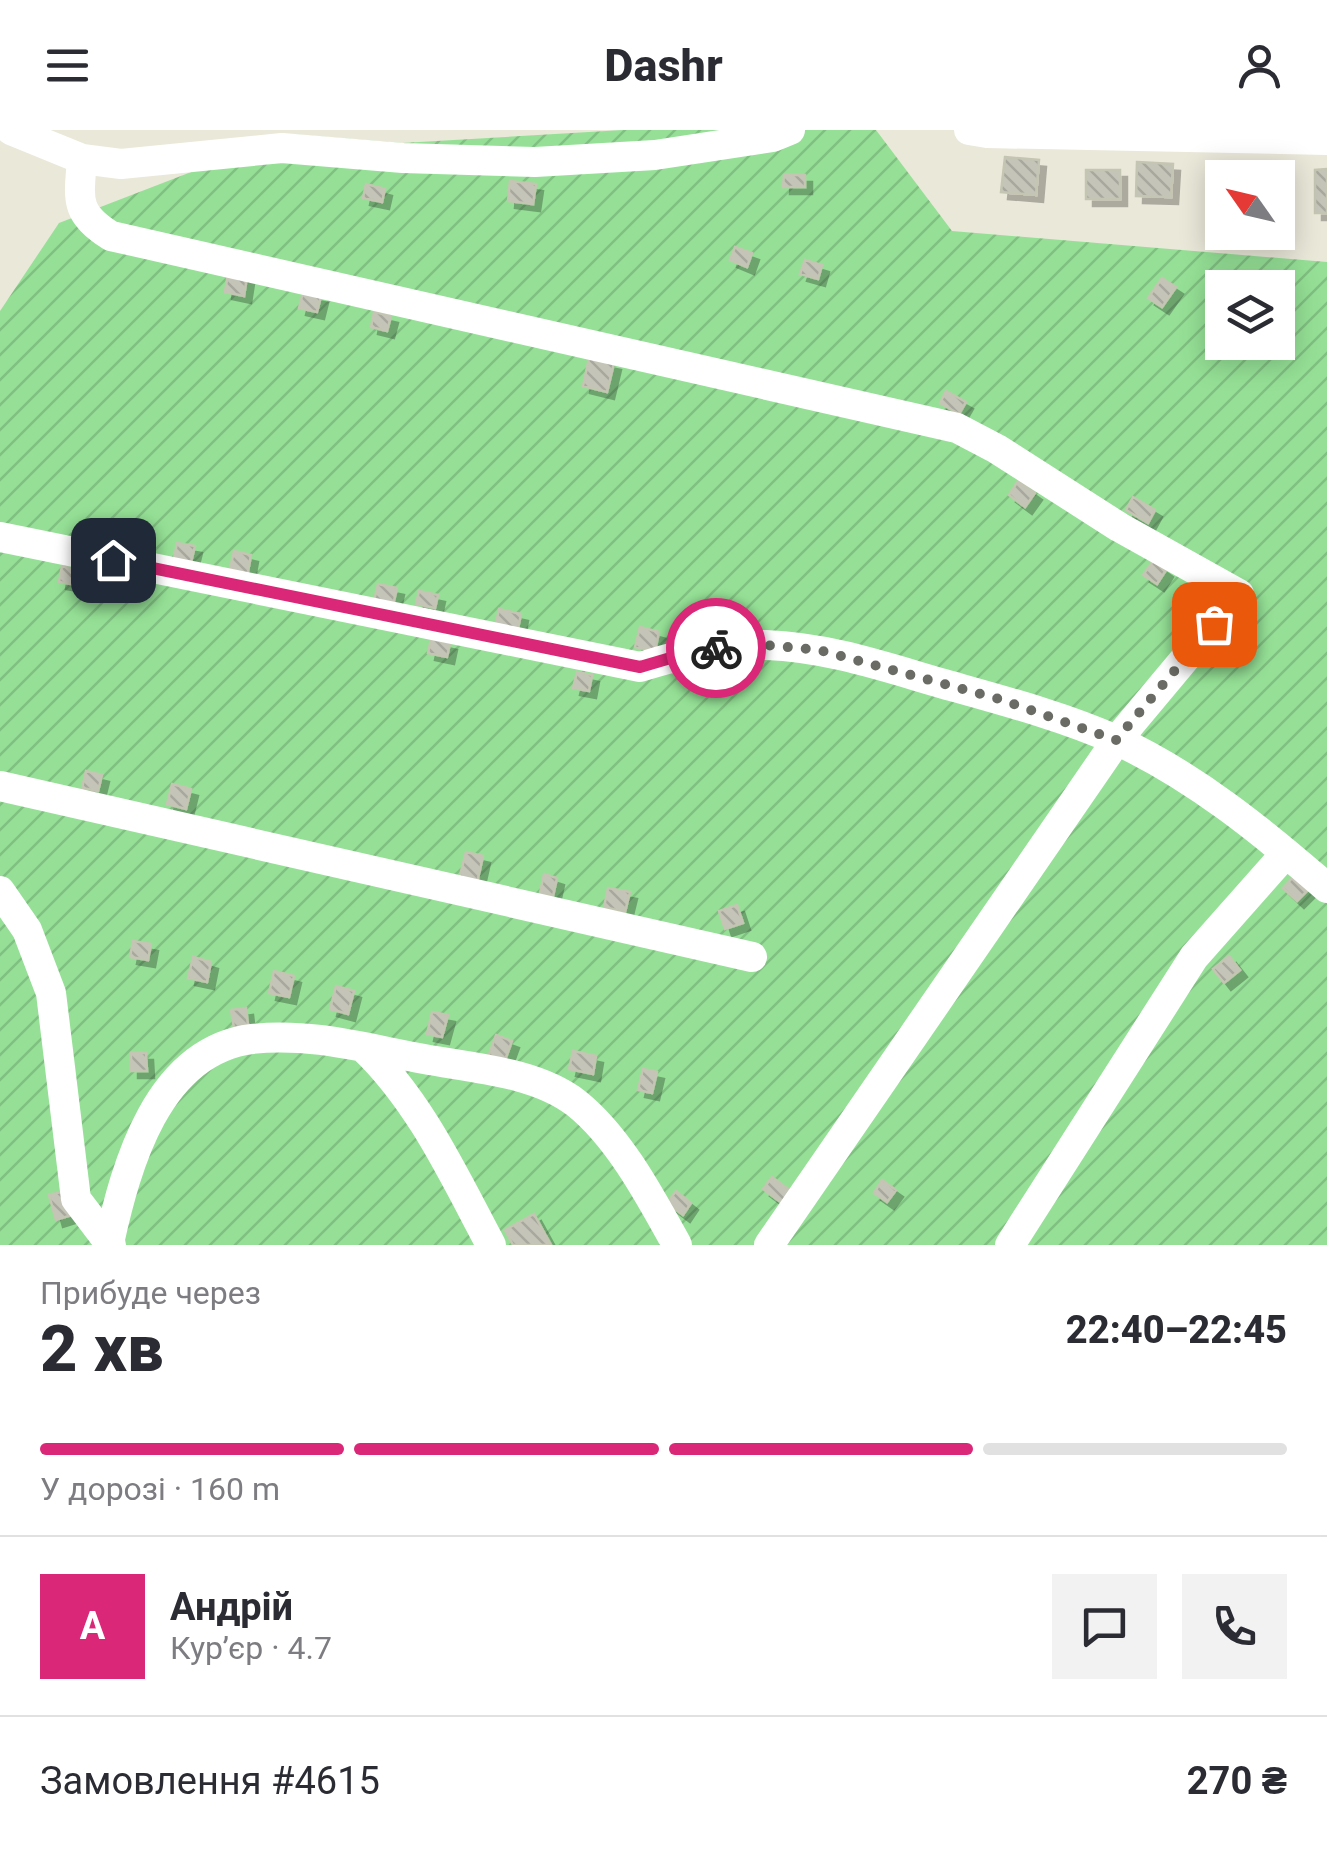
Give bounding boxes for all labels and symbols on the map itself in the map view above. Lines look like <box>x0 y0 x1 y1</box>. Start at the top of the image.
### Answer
north arrow <box>1205 160 1295 250</box>
pin <box>71 518 156 603</box>
pin <box>1172 582 1257 667</box>
courier <box>666 598 766 698</box>

